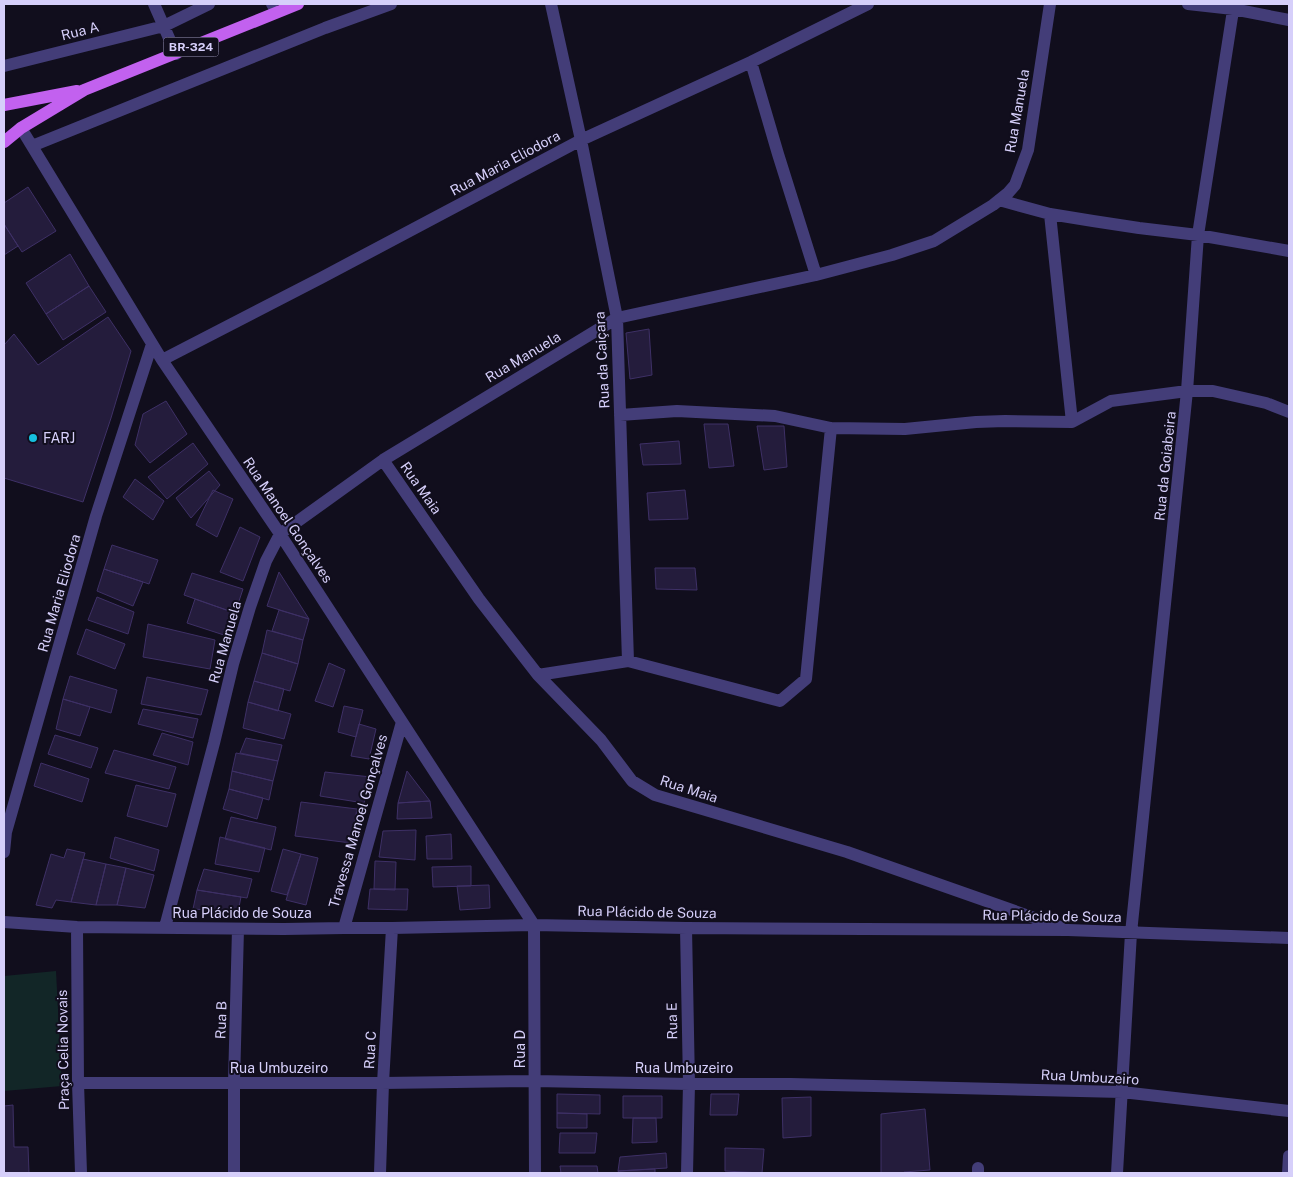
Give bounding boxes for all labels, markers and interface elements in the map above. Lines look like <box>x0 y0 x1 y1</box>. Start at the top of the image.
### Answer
street label: Rua A <box>59 19 101 43</box>
road number: BR-324 <box>164 38 218 56</box>
street label: Rua Manuela <box>1002 68 1032 154</box>
street label: Rua Maria Eliodora <box>447 127 563 199</box>
street label: Rua da Caiçara <box>591 311 613 409</box>
street label: Rua Manuela <box>483 328 563 386</box>
street label: Rua da Goiabeira <box>1151 410 1179 522</box>
place label: FARJ <box>43 430 75 446</box>
marker: FARJ <box>27 432 39 444</box>
street label: Rua Manoel Gonçalves <box>240 454 336 586</box>
street label: Rua Maia <box>397 459 445 517</box>
street label: Rua Maria Eliodora <box>34 532 84 654</box>
street label: Rua Manuela <box>206 599 244 685</box>
street label: Travessa Manoel Gonçalves <box>326 732 390 910</box>
street label: Rua Maia <box>658 772 720 806</box>
street label: Rua Plácido de Souza <box>577 903 717 921</box>
street label: Rua Plácido de Souza <box>172 905 312 921</box>
street label: Rua Plácido de Souza <box>982 907 1122 925</box>
street label: Praça Celia Novais <box>54 990 72 1110</box>
street label: Rua B <box>212 1001 230 1039</box>
street label: Rua E <box>664 1002 680 1040</box>
street label: Rua C <box>361 1030 379 1070</box>
street label: Rua D <box>512 1030 528 1068</box>
street label: Rua Umbuzeiro <box>230 1060 328 1076</box>
street label: Rua Umbuzeiro <box>635 1060 733 1076</box>
street label: Rua Umbuzeiro <box>1040 1066 1140 1088</box>

